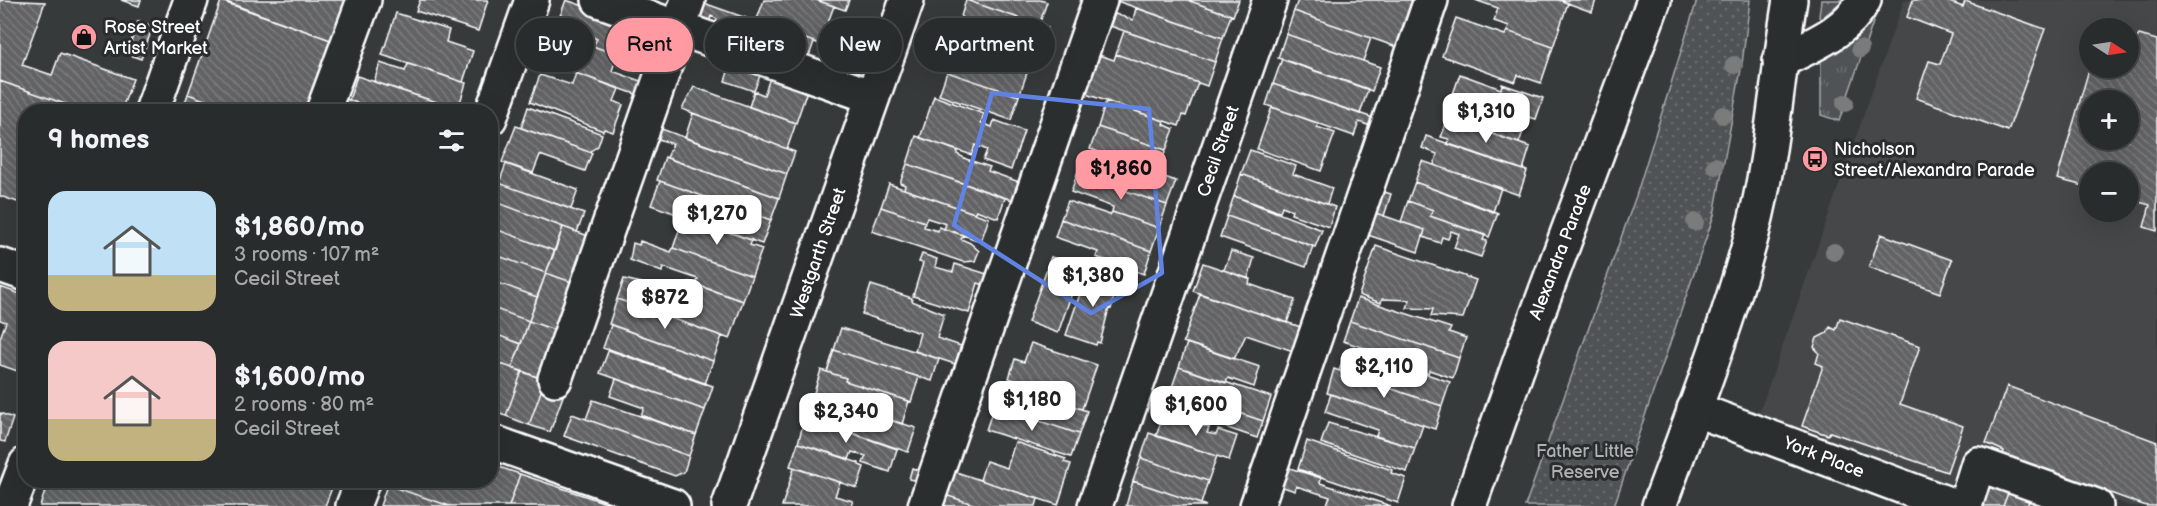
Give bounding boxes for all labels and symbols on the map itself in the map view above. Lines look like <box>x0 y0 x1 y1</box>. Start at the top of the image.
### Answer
place label: Rose Street Artist Market <box>104 17 208 59</box>
north arrow <box>2079 18 2139 78</box>
shop icon: Rose Street Artist Market <box>69 22 99 52</box>
pin: $1,310 <box>1437 93 1535 144</box>
street label: Cecil Street <box>1193 102 1244 200</box>
place label: Nicholson Street/Alexandra Parade <box>1834 139 2035 181</box>
bus stop icon: Nicholson Street/Alexandra Parade <box>1800 144 1830 174</box>
pin: $1,860 <box>1072 150 1170 201</box>
street label: Alexandra Parade <box>1525 181 1596 323</box>
street label: Westgarth Street <box>786 185 851 321</box>
pin: $1,270 <box>668 195 766 246</box>
pin: $1,380 <box>1044 257 1142 308</box>
pin: $872 <box>629 279 701 330</box>
pin: $2,110 <box>1335 348 1433 399</box>
pin: $1,180 <box>983 381 1081 432</box>
pin: $1,600 <box>1147 386 1245 437</box>
pin: $2,340 <box>797 393 895 444</box>
street label: York Place <box>1779 432 1868 483</box>
park label: Father Little Reserve <box>1536 441 1634 483</box>

